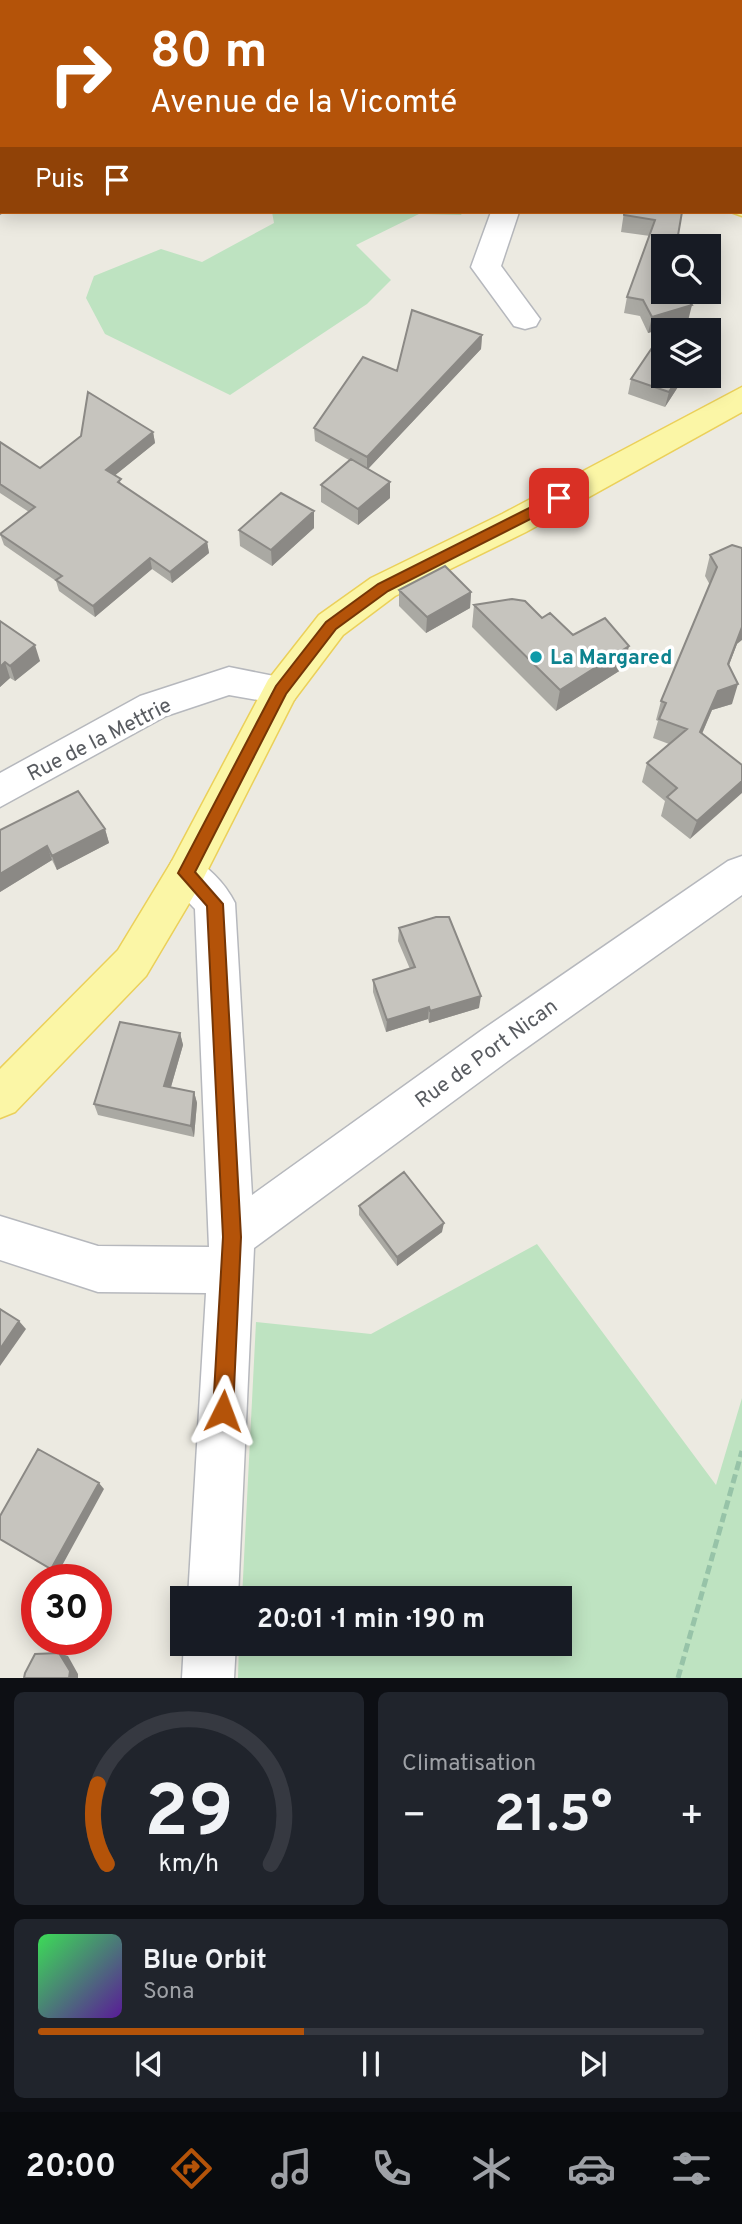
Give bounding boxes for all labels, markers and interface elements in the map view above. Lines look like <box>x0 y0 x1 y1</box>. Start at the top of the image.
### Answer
text: 80 m <box>150 23 267 85</box>
icon: right <box>35 28 126 119</box>
text: Avenue de la Vicomté <box>150 84 457 124</box>
icon: arrive <box>98 161 136 199</box>
text: Puis <box>35 164 84 197</box>
map controls <box>651 234 721 388</box>
button: search <box>651 234 721 304</box>
button: layers <box>651 318 721 388</box>
pin <box>529 468 589 528</box>
icon: arrive <box>540 479 578 517</box>
place label: La Margared <box>550 645 672 672</box>
marker: La Margared <box>528 649 544 665</box>
street label: Rue de la Mettrie <box>23 692 176 788</box>
street label: Rue de Port Nican <box>410 993 563 1115</box>
position arrow <box>186 1374 260 1448</box>
speed limit sign: 30 <box>21 1564 112 1655</box>
text: 20:01 · 1 min · 190 m <box>257 1604 485 1637</box>
text: Climatisation <box>402 1750 536 1779</box>
text: 29 <box>144 1771 234 1863</box>
text: 21.5° <box>494 1784 612 1850</box>
text: − <box>402 1793 427 1842</box>
text: + <box>679 1793 704 1842</box>
text: km/h <box>159 1849 219 1881</box>
text: Blue Orbit <box>143 1945 267 1978</box>
text: Sona <box>143 1978 194 2007</box>
icon: previous <box>130 2045 168 2083</box>
icon: pause <box>352 2045 390 2083</box>
icon: next <box>574 2045 612 2083</box>
icon: directions <box>167 2144 216 2193</box>
icon: music <box>267 2144 316 2193</box>
icon: phone <box>367 2144 416 2193</box>
icon: climate <box>467 2144 516 2193</box>
icon: car <box>567 2144 616 2193</box>
icon: filters <box>667 2144 716 2193</box>
text: 20:00 <box>26 2148 116 2188</box>

